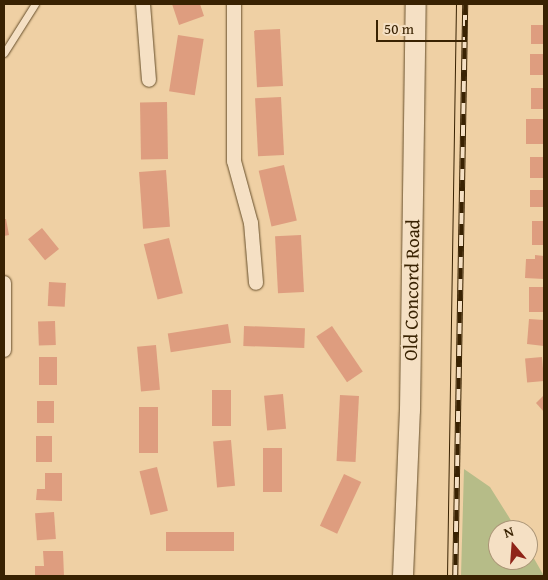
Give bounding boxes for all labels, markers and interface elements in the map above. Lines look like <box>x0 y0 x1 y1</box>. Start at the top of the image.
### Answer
scale bar <box>378 10 469 42</box>
text: 50 m <box>384 18 414 39</box>
street label: Old Concord Road <box>399 219 425 361</box>
north arrow <box>488 520 538 570</box>
text: N <box>501 521 516 543</box>

